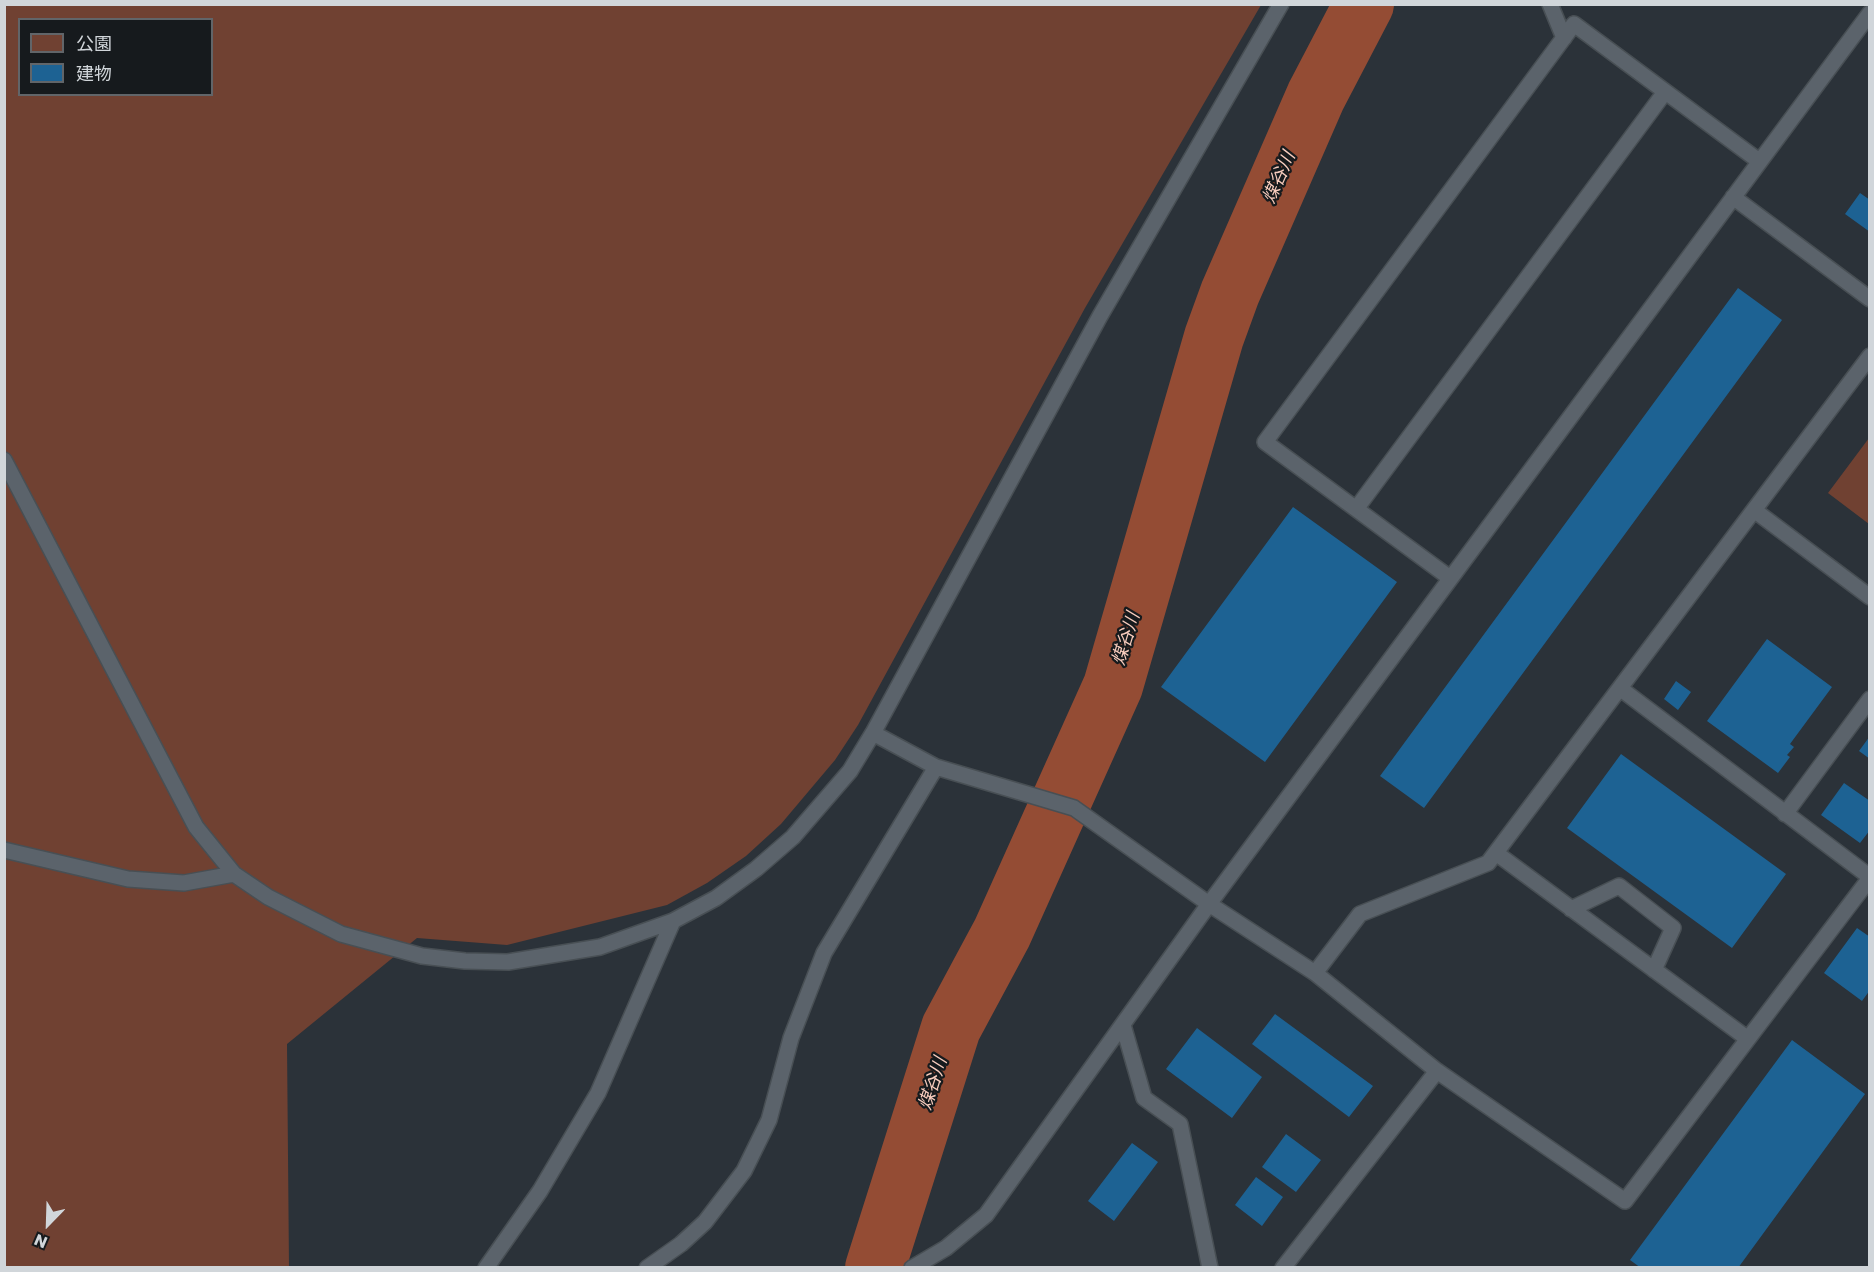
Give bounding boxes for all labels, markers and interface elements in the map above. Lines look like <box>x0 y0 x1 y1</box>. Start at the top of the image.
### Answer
legend <box>18 18 213 96</box>
text: 公園 <box>76 31 112 56</box>
text: 建物 <box>76 61 112 86</box>
water label: 煤谷川 <box>1259 149 1301 207</box>
water label: 煤谷川 <box>1109 610 1145 668</box>
water label: 煤谷川 <box>915 1055 953 1113</box>
north arrow <box>18 1194 78 1254</box>
text: N <box>31 1228 51 1254</box>

